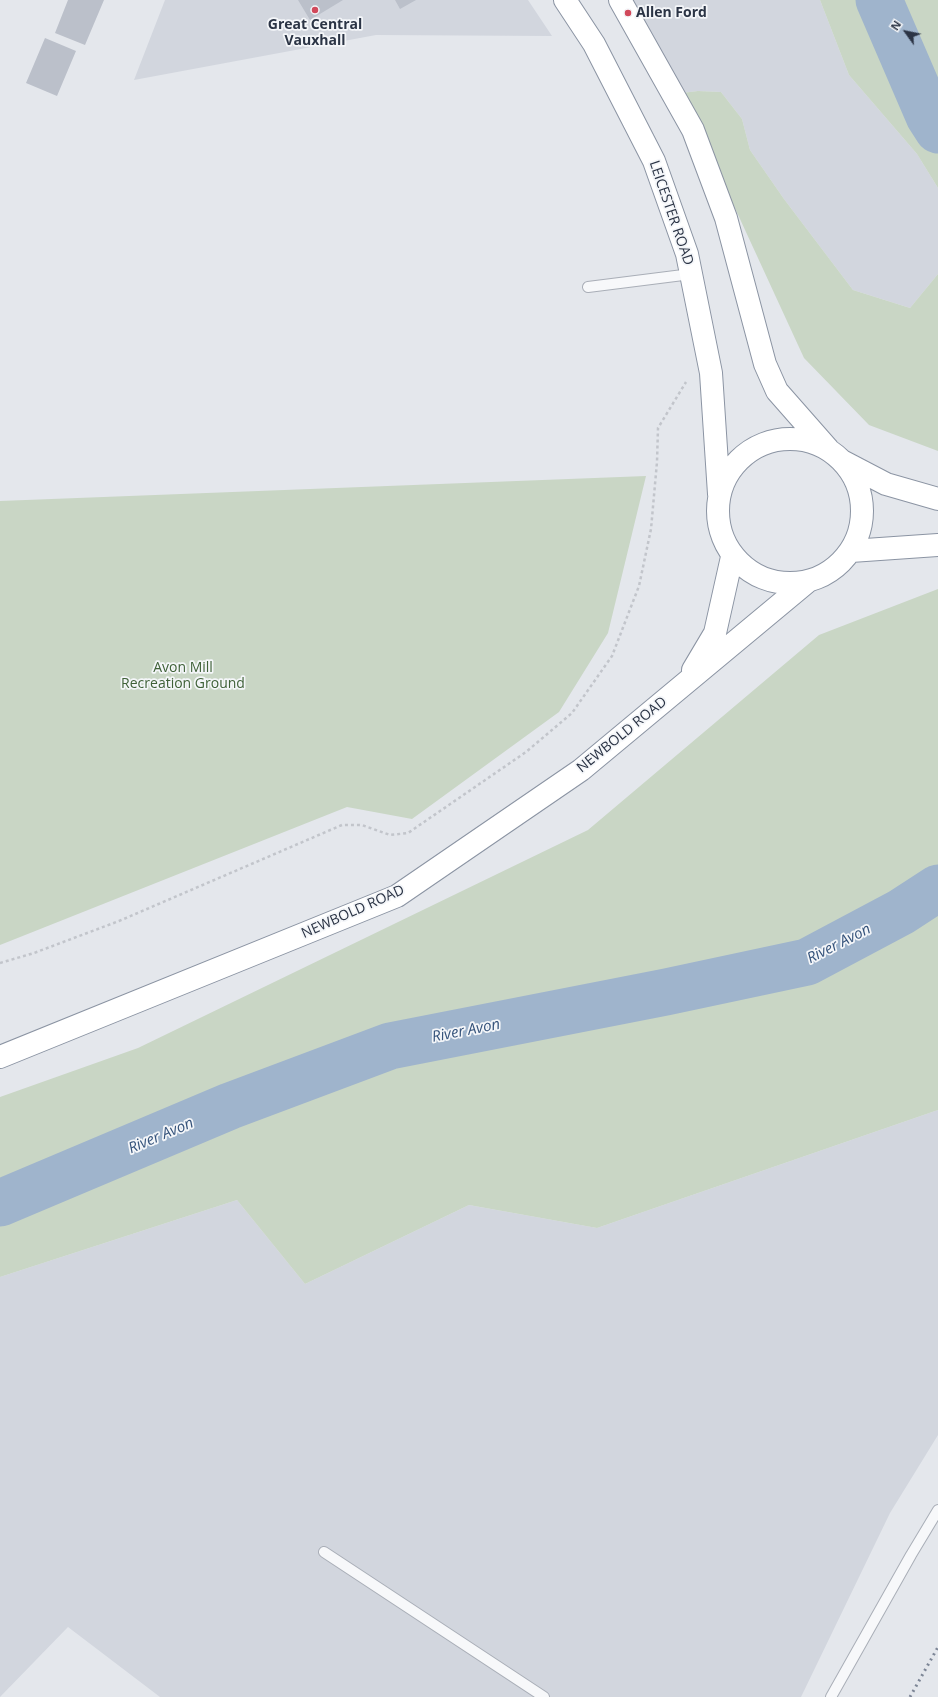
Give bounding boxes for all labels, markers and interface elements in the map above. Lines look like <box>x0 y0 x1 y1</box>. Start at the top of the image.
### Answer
marker: Great Central Vauxhall <box>310 5 320 15</box>
place label: Allen Ford <box>636 5 707 21</box>
marker: Allen Ford <box>623 8 633 18</box>
north arrow <box>886 12 926 52</box>
place label: Great Central Vauxhall <box>268 17 362 50</box>
text: N <box>887 17 904 33</box>
street label: LEICESTER ROAD <box>645 158 697 268</box>
park label: Avon Mill Recreation Ground <box>121 660 245 692</box>
street label: NEWBOLD ROAD <box>574 694 670 776</box>
street label: NEWBOLD ROAD <box>299 882 407 942</box>
water label: River Avon <box>804 920 874 968</box>
water label: River Avon <box>430 1016 502 1046</box>
water label: River Avon <box>126 1114 196 1158</box>

